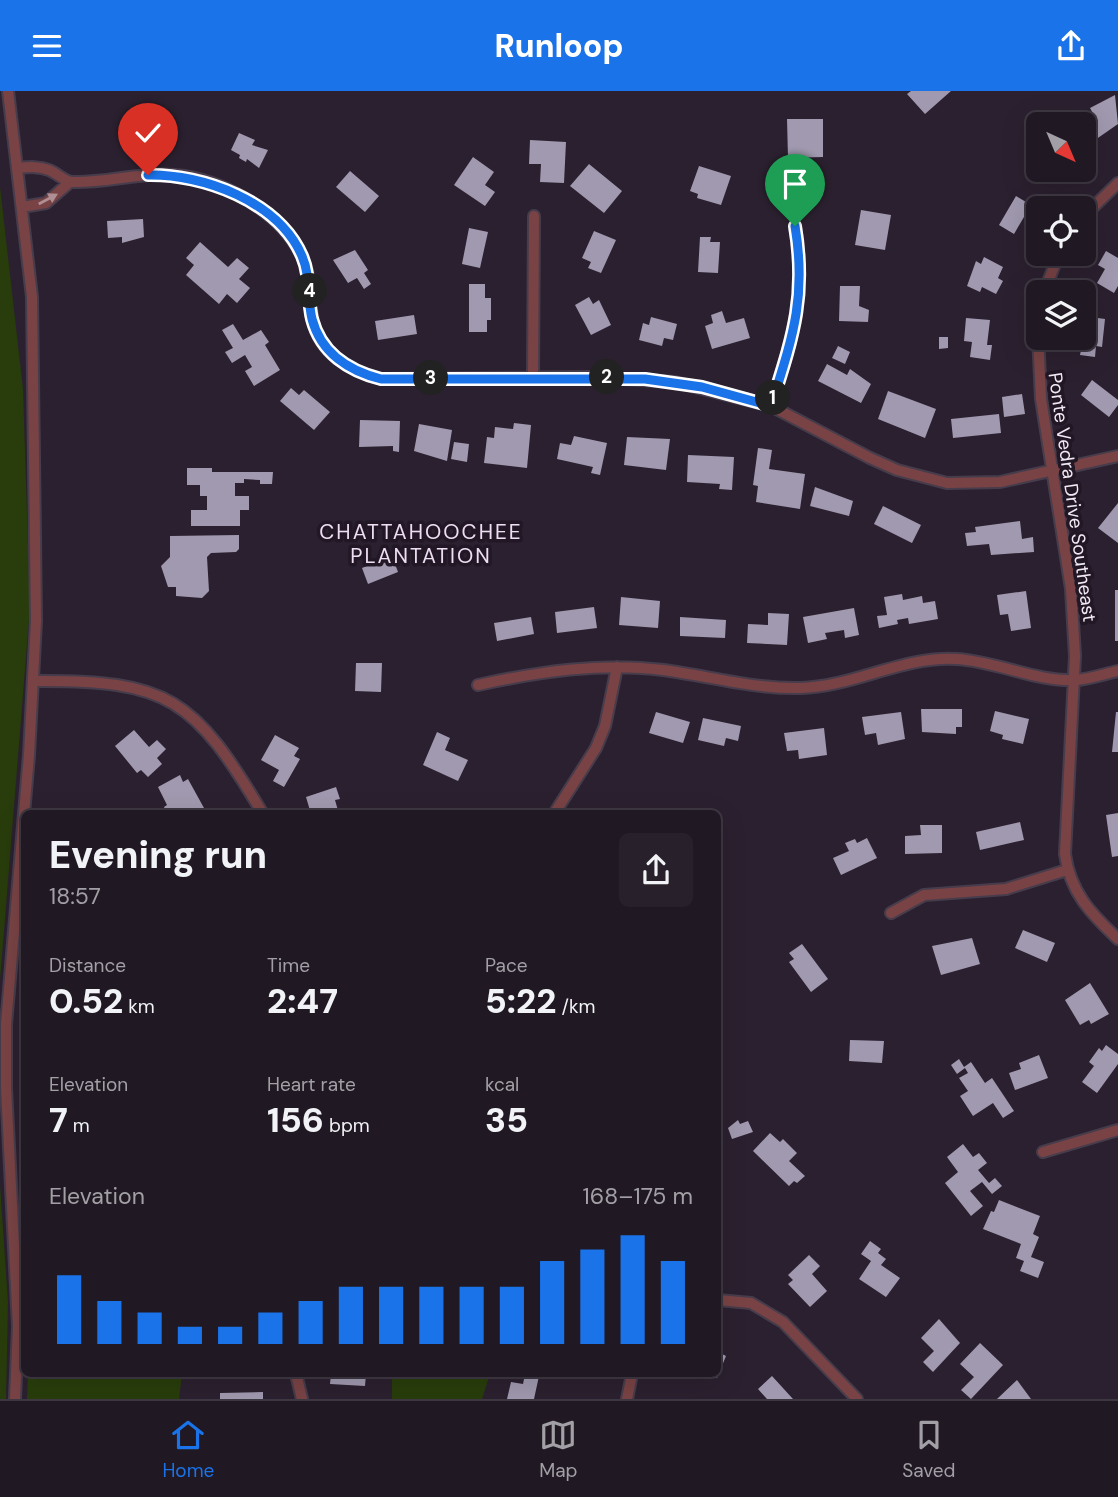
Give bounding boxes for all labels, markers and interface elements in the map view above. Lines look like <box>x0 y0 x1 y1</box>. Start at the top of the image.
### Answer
text: Runloop <box>495 25 623 67</box>
icon: menu <box>28 27 66 65</box>
icon: share <box>1052 27 1090 65</box>
pin <box>118 103 178 175</box>
north arrow <box>1026 112 1096 182</box>
map controls <box>1026 112 1096 350</box>
icon: check <box>129 114 167 152</box>
pin <box>765 154 825 226</box>
icon: arrive <box>776 165 814 203</box>
one-way arrow <box>38 193 58 205</box>
button: locate <box>1026 196 1096 266</box>
pin: 4 <box>292 273 328 309</box>
text: 4 <box>303 278 316 303</box>
button: layers <box>1026 280 1096 350</box>
pin: 2 <box>590 359 624 395</box>
pin: 3 <box>414 361 448 395</box>
text: 2 <box>601 364 612 389</box>
text: 3 <box>425 365 436 390</box>
street label: Ponte Vedra Drive Southeast <box>1043 371 1102 623</box>
pin: 1 <box>756 381 790 415</box>
text: 1 <box>769 385 776 410</box>
district label: CHATTAHOOCHEE PLANTATION <box>319 518 523 570</box>
text: Evening run <box>49 830 267 880</box>
button: share <box>619 833 693 907</box>
text: 18:57 <box>49 881 101 911</box>
text: Distance <box>49 953 126 978</box>
text: Time <box>267 953 310 978</box>
text: Pace <box>485 953 528 978</box>
text: 0.52 <box>49 978 123 1024</box>
text: 2:47 <box>267 978 338 1024</box>
text: 5:22 <box>485 978 556 1024</box>
text: km <box>123 994 155 1019</box>
text: /km <box>556 994 595 1019</box>
text: Elevation <box>49 1072 128 1097</box>
text: Heart rate <box>267 1072 356 1097</box>
text: kcal <box>485 1072 519 1097</box>
text: 7 <box>49 1097 68 1143</box>
text: 156 <box>267 1097 324 1143</box>
text: 35 <box>485 1097 528 1143</box>
text: m <box>68 1113 90 1138</box>
text: bpm <box>324 1113 370 1138</box>
text: Elevation <box>49 1181 145 1211</box>
text: 168–175 m <box>583 1181 693 1211</box>
tab: Home <box>162 1416 214 1483</box>
tab: Map <box>539 1416 577 1483</box>
tab: Saved <box>902 1416 956 1483</box>

